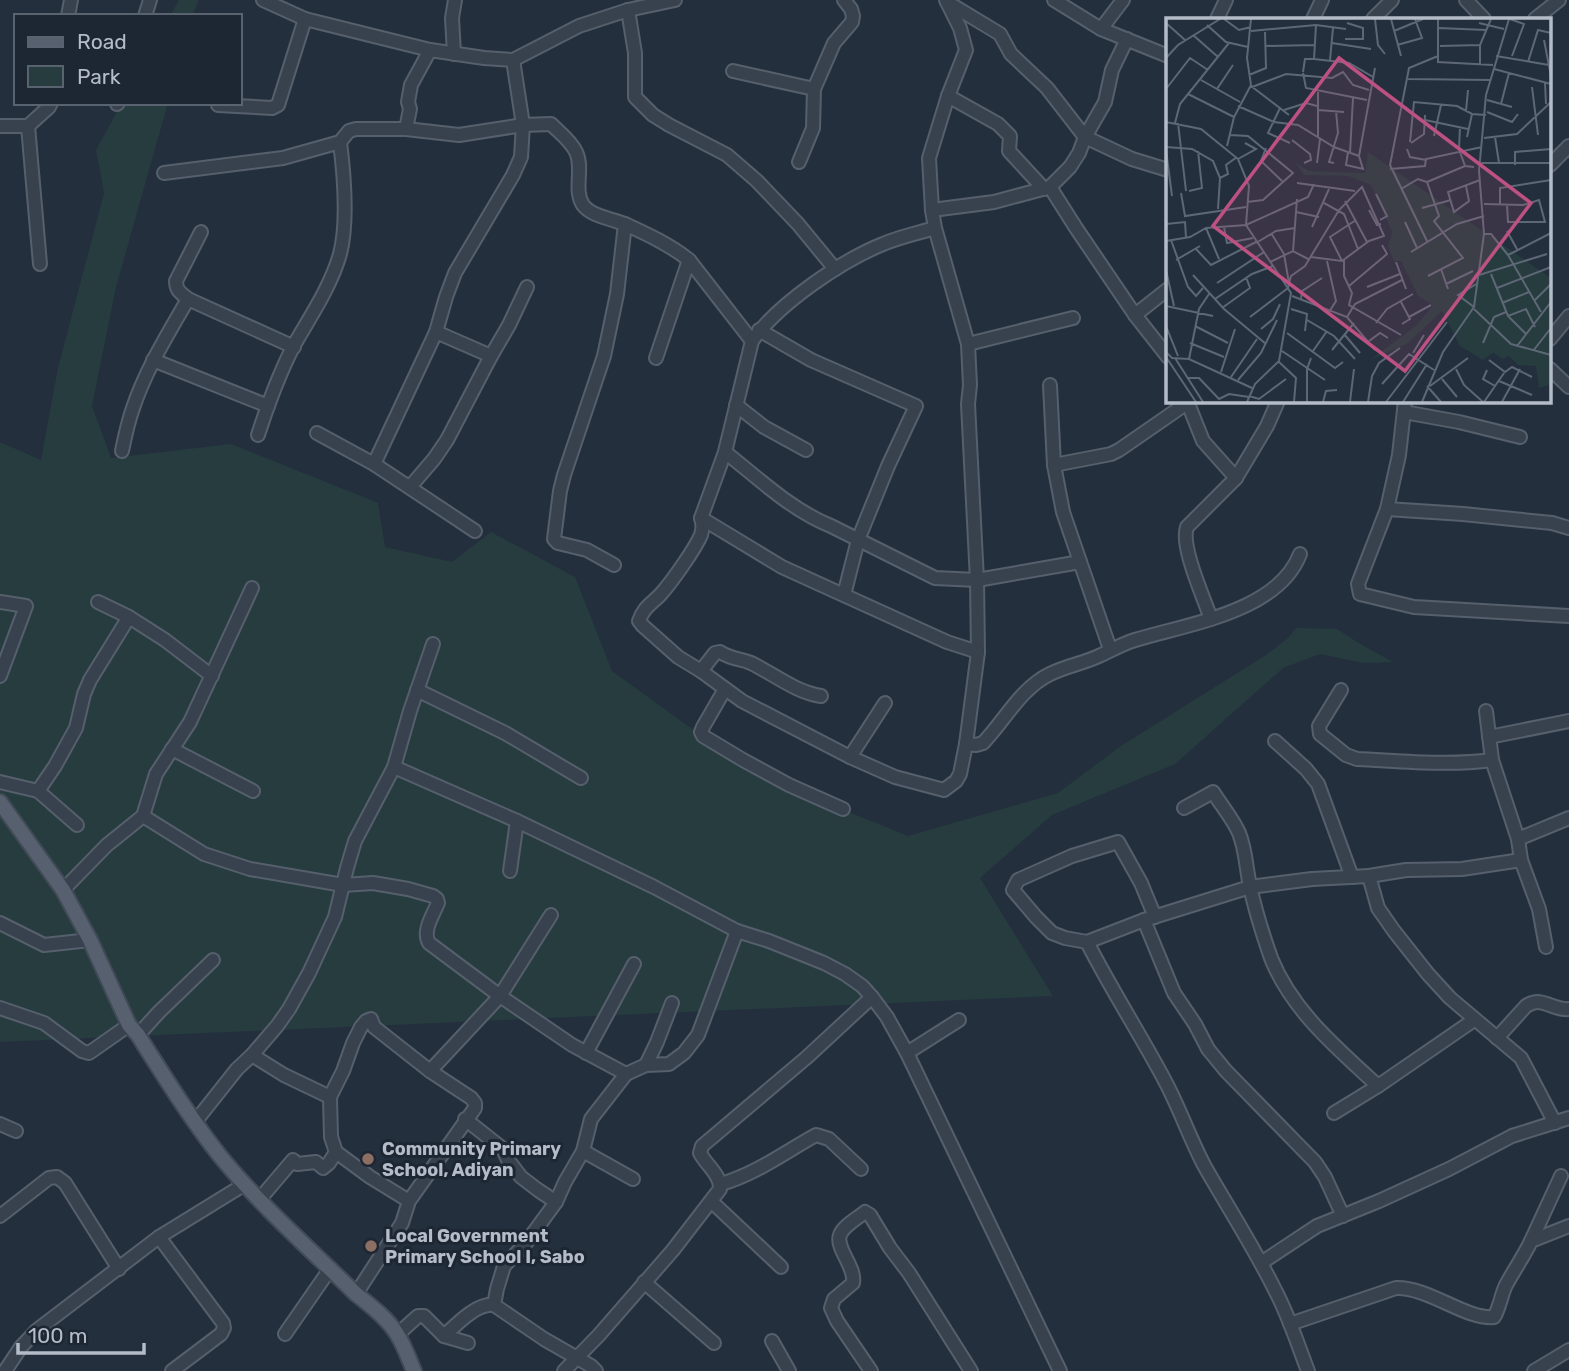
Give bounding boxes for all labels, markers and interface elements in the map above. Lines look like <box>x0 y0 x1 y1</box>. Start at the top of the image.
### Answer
legend <box>14 14 242 105</box>
inset map <box>1166 18 1552 402</box>
text: Road <box>77 29 127 54</box>
text: Park <box>77 64 121 89</box>
place label: Community Primary School, Adiyan <box>382 1138 561 1181</box>
marker: Community Primary School, Adiyan <box>360 1151 376 1167</box>
place label: Local Government Primary School I, Sabo <box>385 1225 585 1268</box>
marker: Local Government Primary School I, Sabo <box>363 1238 379 1254</box>
scale bar <box>18 1312 144 1356</box>
text: 100 m <box>28 1323 87 1348</box>

